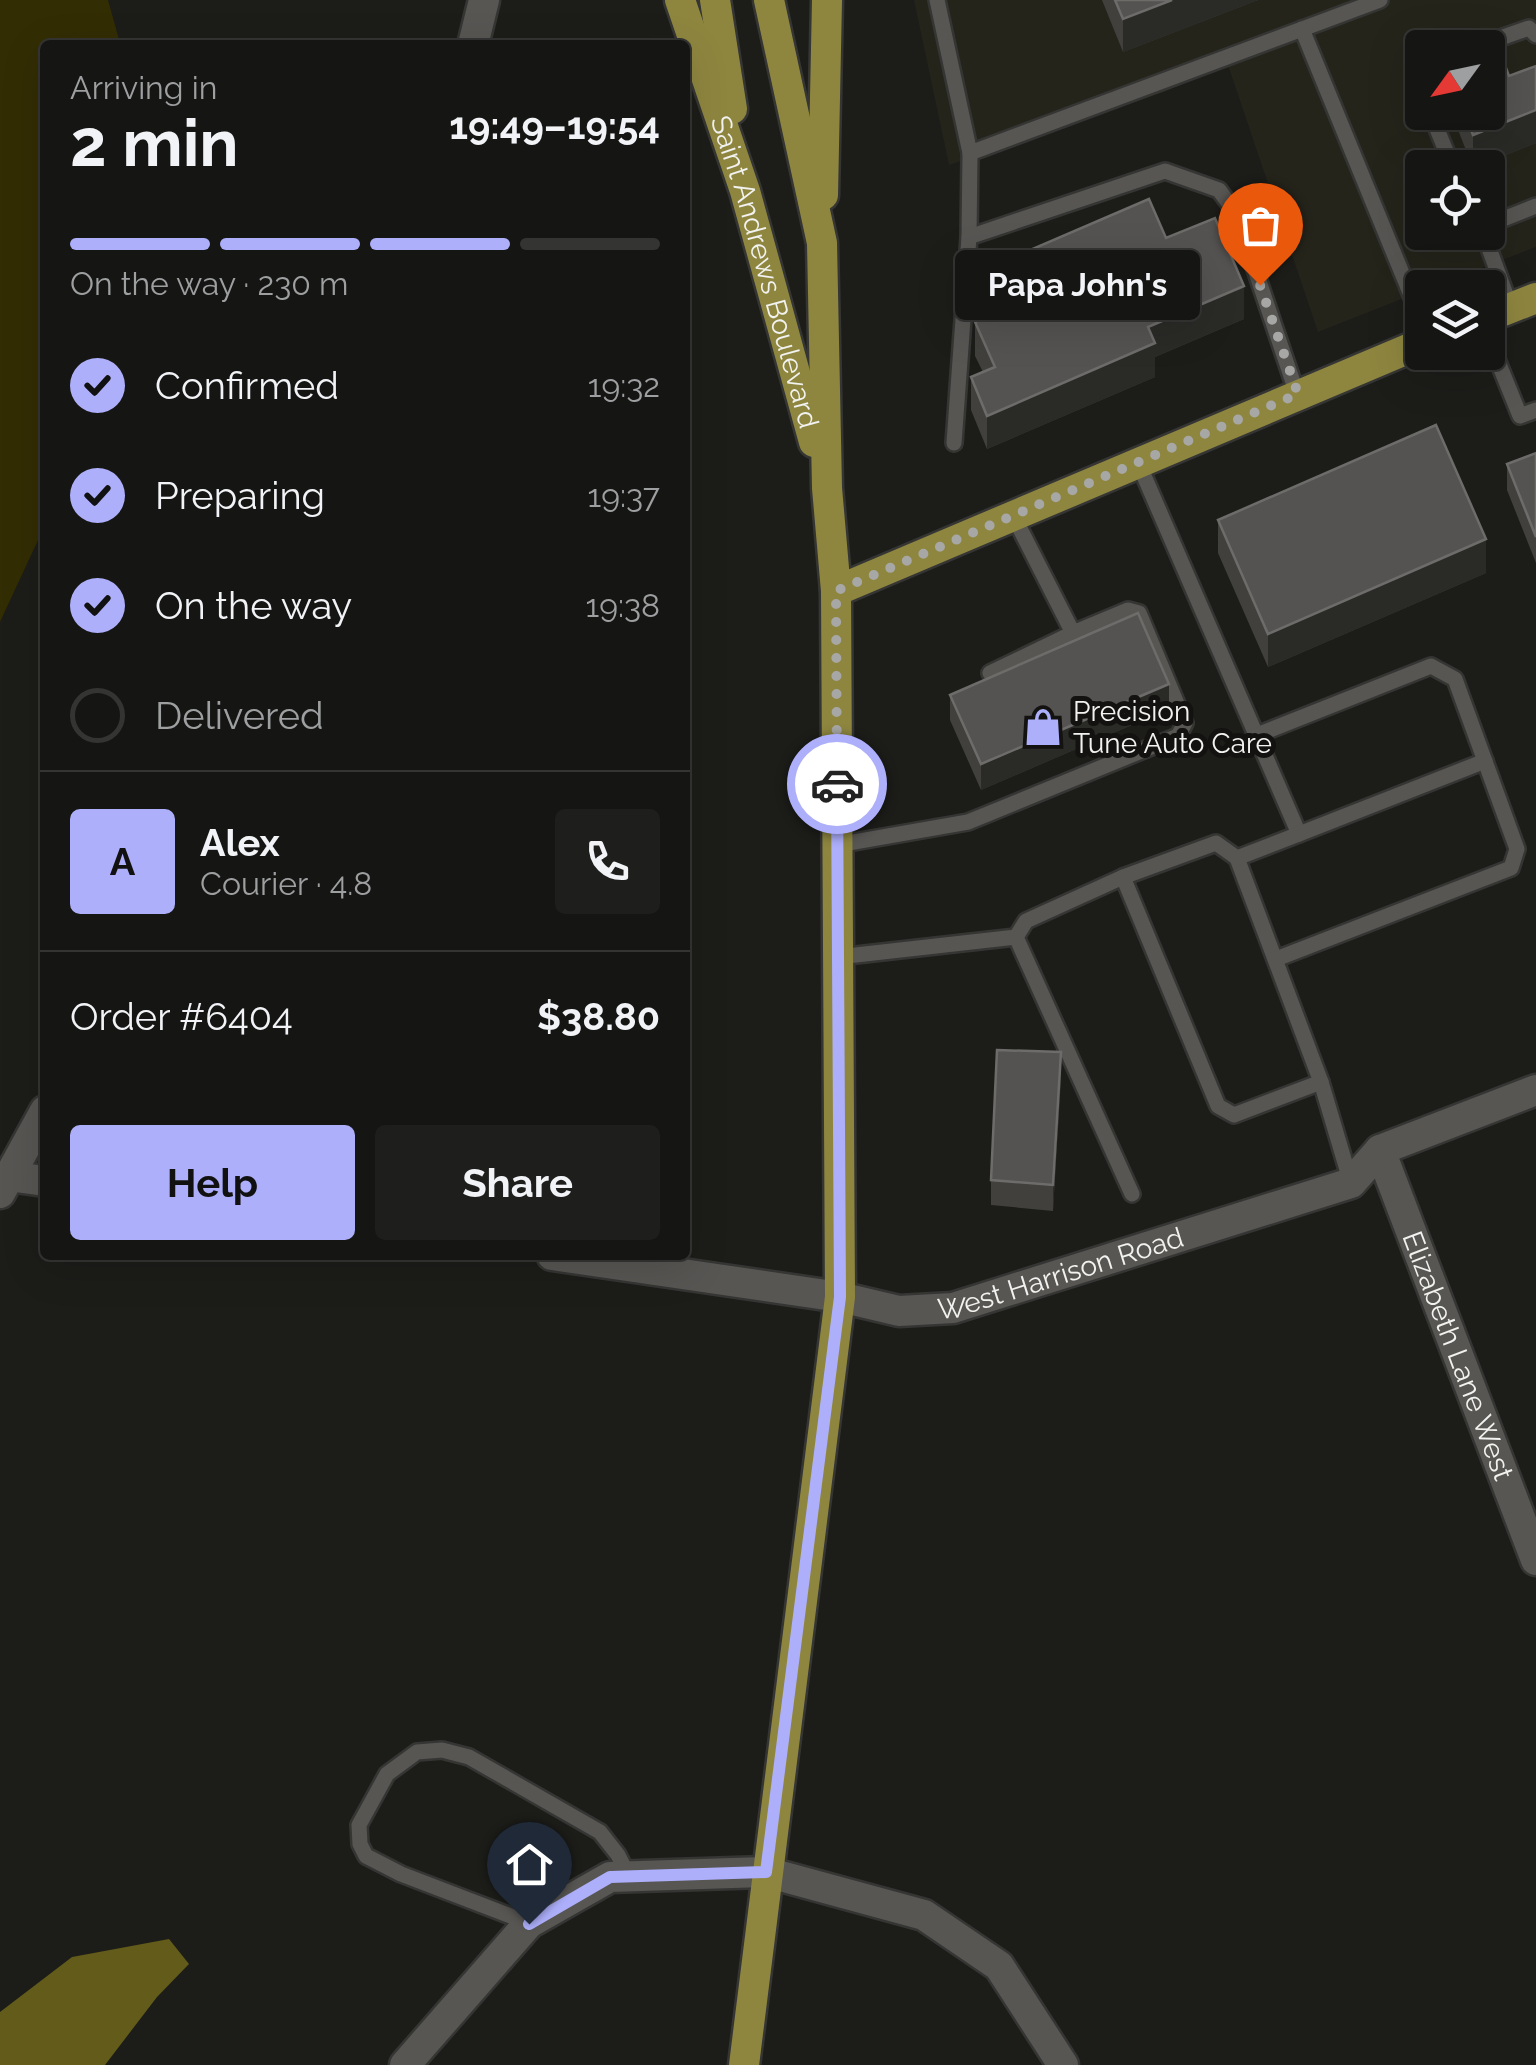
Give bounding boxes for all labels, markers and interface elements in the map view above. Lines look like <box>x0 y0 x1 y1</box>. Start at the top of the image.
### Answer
north arrow <box>1405 30 1505 130</box>
map controls <box>1405 30 1505 370</box>
text: Arriving in <box>70 69 217 106</box>
text: 19:49–19:54 <box>449 103 660 148</box>
text: 2 min <box>70 105 239 181</box>
street label: Saint Andrews Boulevard <box>704 111 826 432</box>
button: locate <box>1405 150 1505 250</box>
pin <box>1218 183 1303 286</box>
icon: bag <box>1233 198 1288 253</box>
callout: Papa John's <box>955 250 1200 320</box>
text: On the way · 230 m <box>70 265 348 302</box>
text: Papa John's <box>988 266 1167 303</box>
button: layers <box>1405 270 1505 370</box>
icon: check <box>70 358 125 413</box>
text: Confirmed <box>155 363 339 408</box>
text: 19:32 <box>588 367 660 404</box>
icon: check <box>70 468 125 523</box>
text: Preparing <box>155 473 325 518</box>
text: 19:37 <box>587 477 660 514</box>
icon: check <box>70 578 125 633</box>
text: On the way <box>155 583 352 628</box>
text: 19:38 <box>585 587 660 624</box>
text: Delivered <box>155 693 324 738</box>
place label: Precision Tune Auto Care <box>1073 695 1272 760</box>
shop icon: Precision Tune Auto Care <box>1022 706 1064 748</box>
courier <box>787 734 887 834</box>
icon: car <box>810 757 865 812</box>
button: phone <box>555 809 660 914</box>
text: Alex <box>200 820 280 865</box>
text: A <box>110 839 135 884</box>
text: Courier · 4.8 <box>200 865 372 902</box>
text: Order #6404 <box>70 994 293 1039</box>
text: $38.80 <box>537 994 660 1039</box>
button: Help <box>70 1125 355 1240</box>
button: Share <box>375 1125 660 1240</box>
street label: West Harrison Road <box>936 1220 1187 1325</box>
street label: Elizabeth Lane West <box>1396 1227 1521 1485</box>
pin <box>487 1822 572 1925</box>
icon: home <box>502 1837 557 1892</box>

